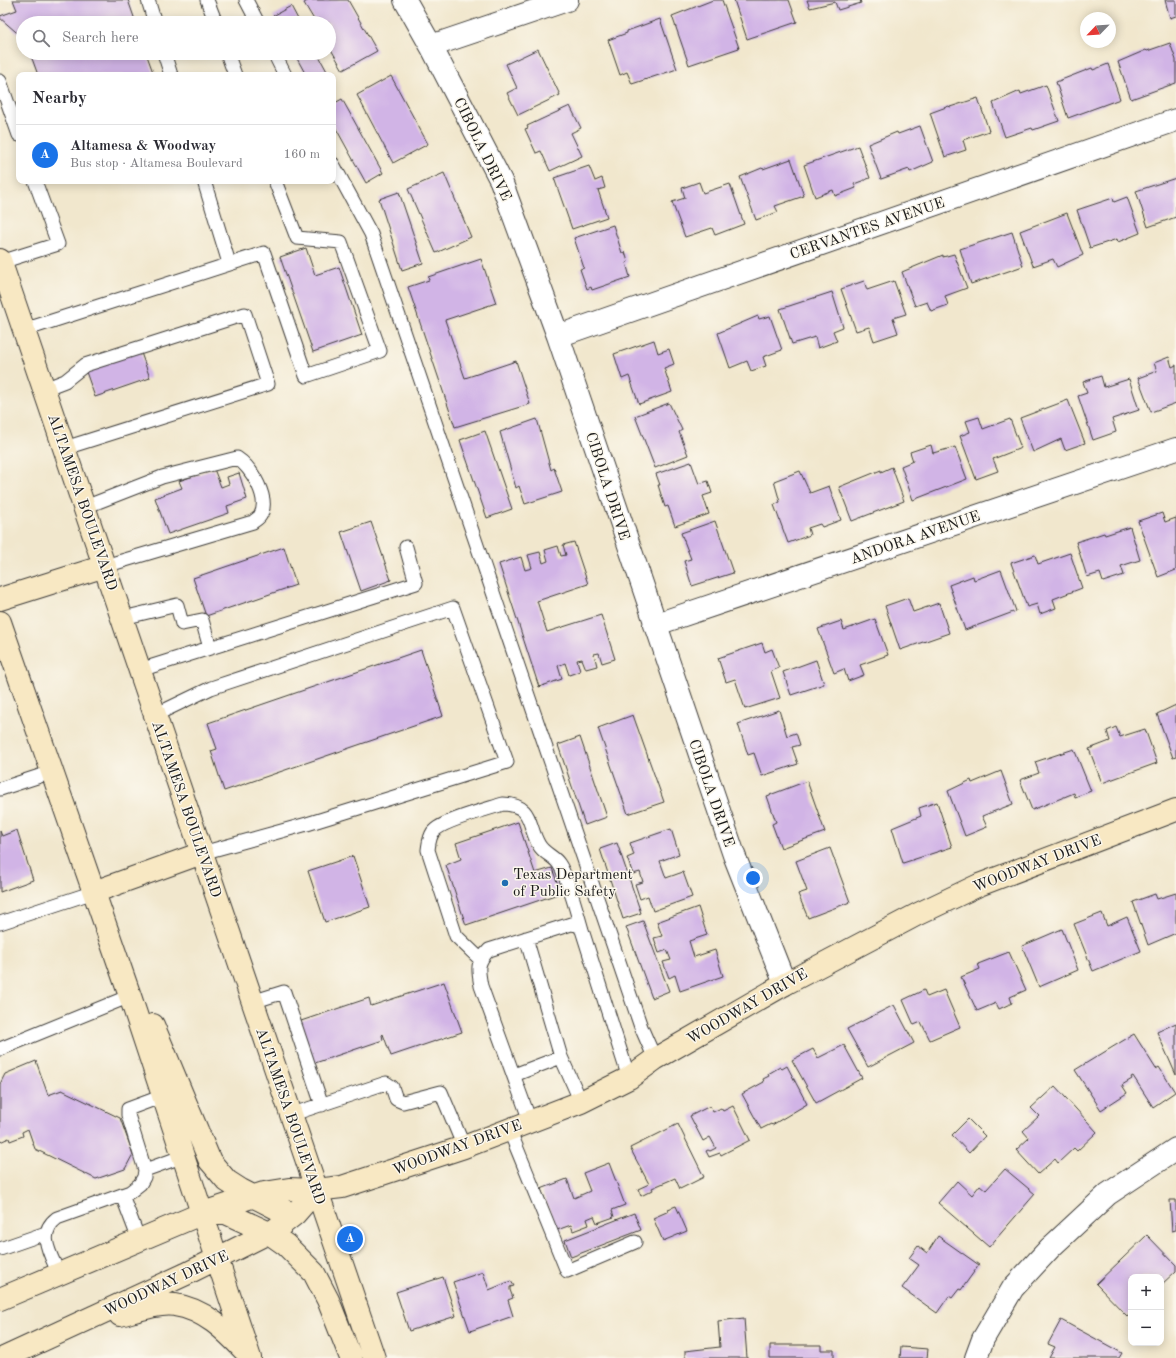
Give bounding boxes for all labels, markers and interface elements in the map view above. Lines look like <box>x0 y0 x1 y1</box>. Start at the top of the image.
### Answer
north arrow <box>1080 12 1116 48</box>
search box <box>16 16 336 60</box>
icon: search <box>30 27 52 49</box>
text: Search here <box>62 31 139 46</box>
text: Nearby <box>32 90 87 107</box>
street label: CIBOLA DRIVE <box>450 96 513 204</box>
text: Altamesa & Woodway <box>70 139 216 154</box>
text: A <box>40 148 50 161</box>
text: 160 m <box>283 148 320 161</box>
text: Bus stop · Altamesa Boulevard <box>70 157 243 170</box>
street label: CERVANTES AVENUE <box>788 196 947 263</box>
street label: ALTAMESA BOULEVARD <box>44 412 119 593</box>
street label: CIBOLA DRIVE <box>582 431 631 542</box>
street label: ANDORA AVENUE <box>849 509 982 568</box>
street label: ALTAMESA BOULEVARD <box>148 719 223 900</box>
street label: CIBOLA DRIVE <box>685 738 736 849</box>
street label: WOODWAY DRIVE <box>971 833 1104 896</box>
place label: Texas Department of Public Safety <box>513 868 633 900</box>
your location <box>743 868 763 888</box>
marker: Texas Department of Public Safety <box>500 878 510 888</box>
street label: WOODWAY DRIVE <box>685 967 810 1048</box>
street label: ALTAMESA BOULEVARD <box>252 1026 327 1207</box>
street label: WOODWAY DRIVE <box>391 1118 524 1179</box>
pin: A <box>337 1224 363 1254</box>
street label: WOODWAY DRIVE <box>102 1249 231 1320</box>
map controls <box>1128 1274 1164 1346</box>
button: + <box>1128 1274 1164 1310</box>
button: − <box>1128 1310 1164 1346</box>

